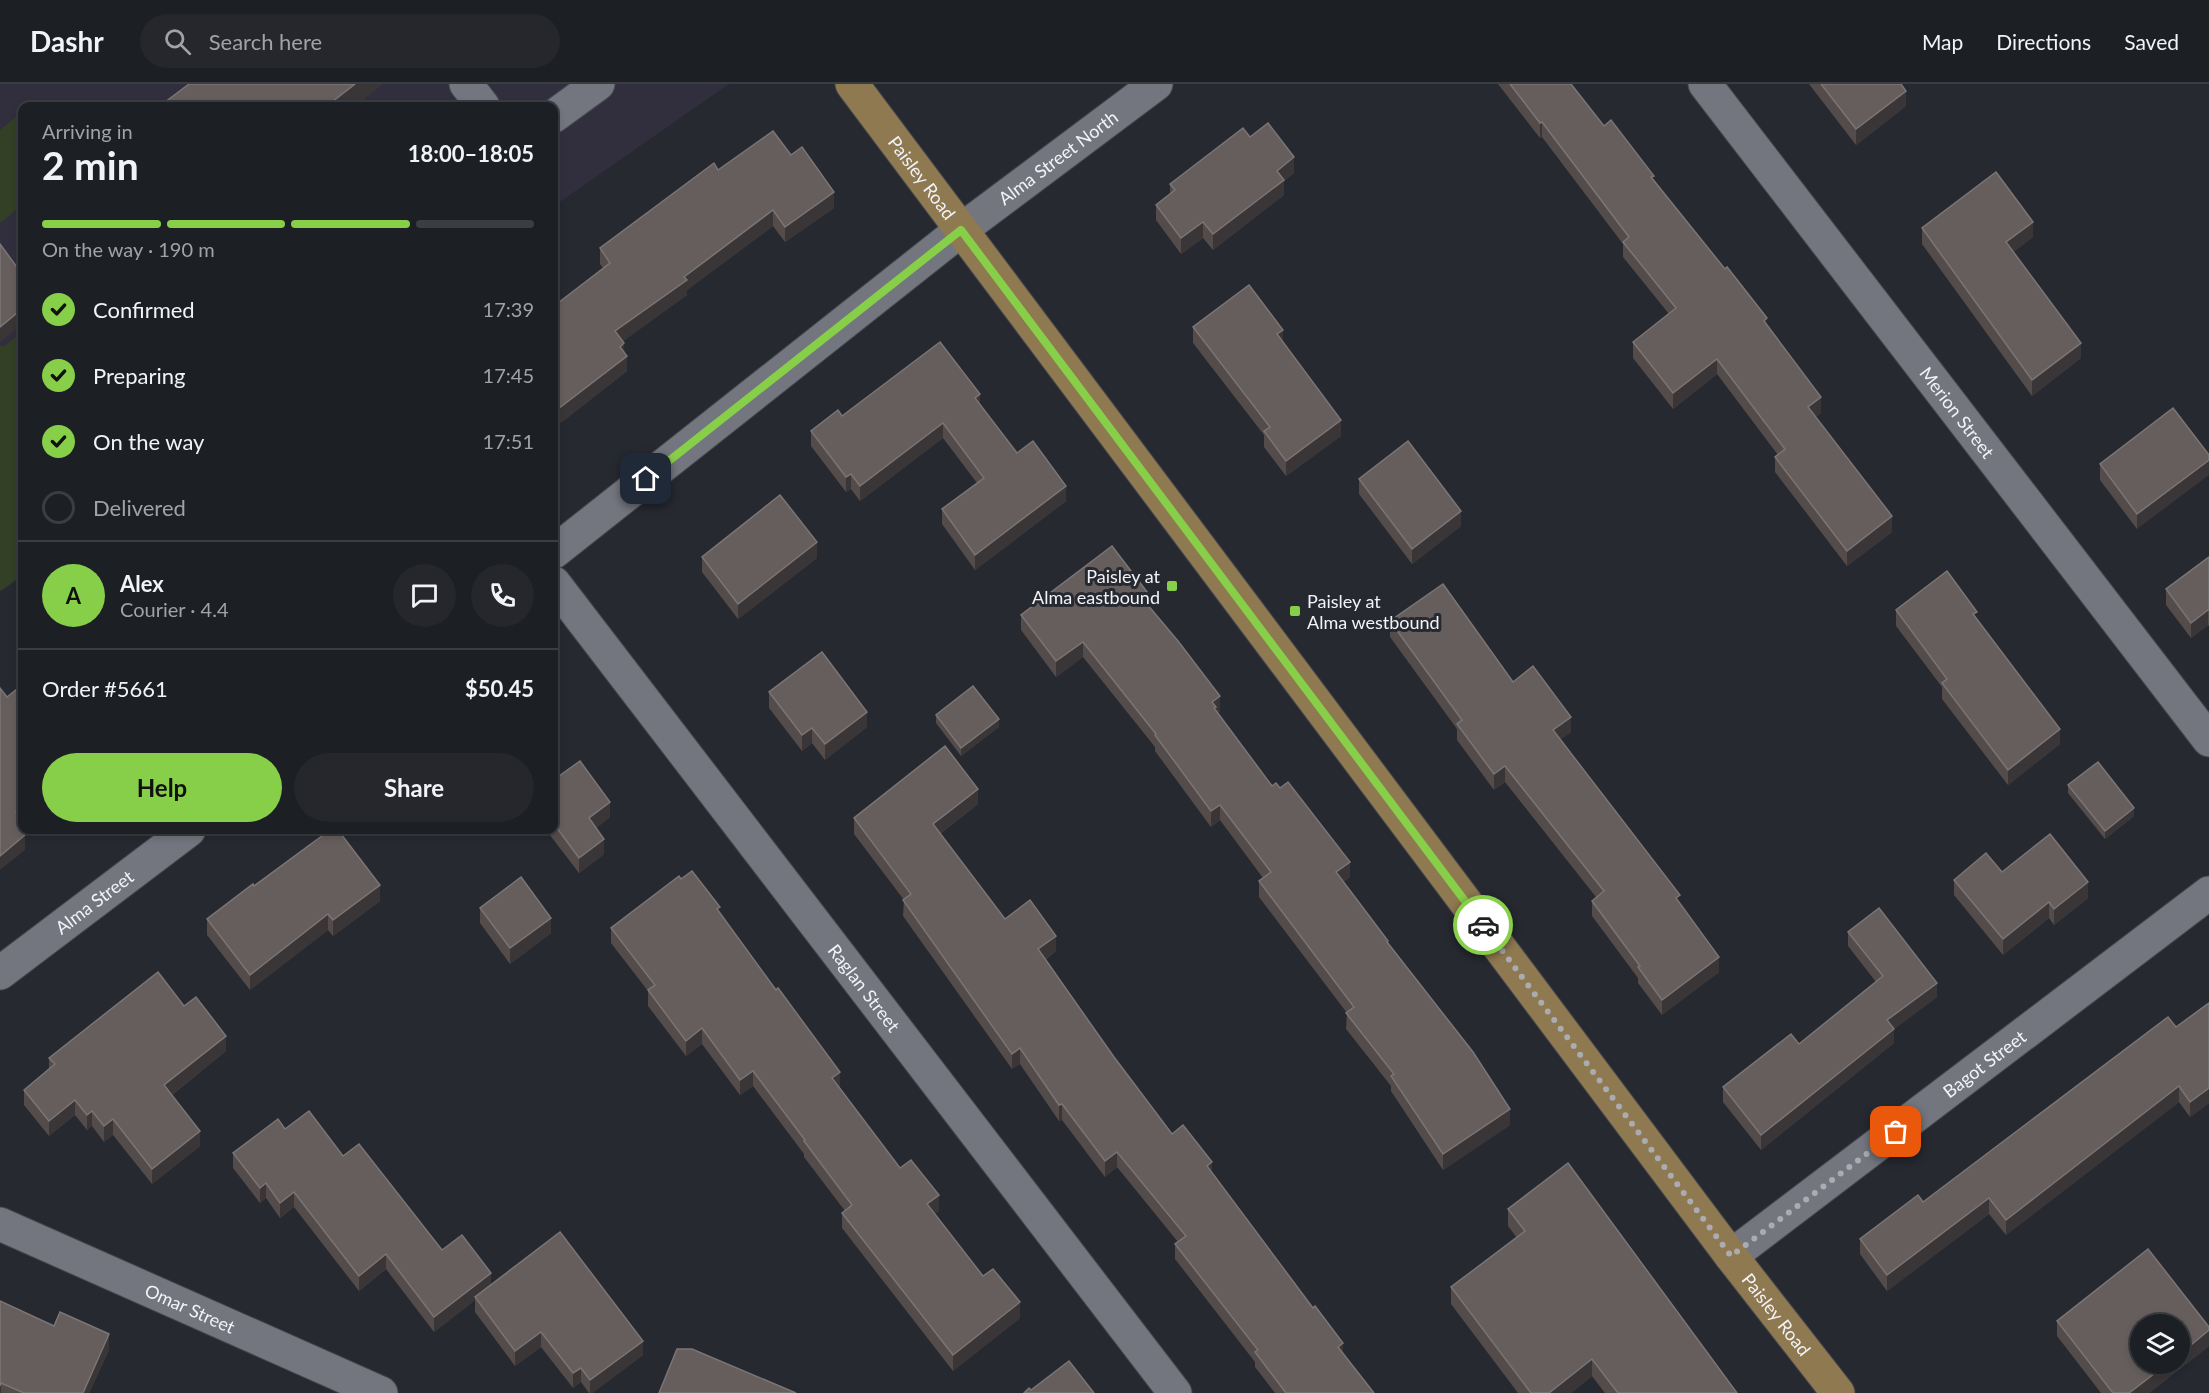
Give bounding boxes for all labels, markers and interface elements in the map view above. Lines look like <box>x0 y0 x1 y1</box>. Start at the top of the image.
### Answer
search box <box>140 14 560 68</box>
text: Dashr <box>30 24 104 58</box>
icon: search <box>161 25 194 58</box>
text: Search here <box>209 28 322 55</box>
text: Map <box>1922 29 1963 54</box>
text: Directions <box>1996 29 2091 54</box>
text: Saved <box>2124 29 2179 54</box>
street label: Alma Street North <box>994 106 1122 209</box>
text: Arriving in <box>42 119 133 143</box>
street label: Paisley Road <box>884 132 961 224</box>
text: 18:00–18:05 <box>408 140 534 167</box>
text: 2 min <box>42 142 139 188</box>
text: On the way · 190 m <box>42 237 215 261</box>
icon: check <box>42 293 75 326</box>
text: Confirmed <box>93 296 195 323</box>
text: 17:39 <box>483 297 534 321</box>
icon: check <box>42 359 75 392</box>
text: Preparing <box>93 362 185 389</box>
street label: Merion Street <box>1915 362 2000 463</box>
text: 17:45 <box>483 363 534 387</box>
icon: check <box>42 425 75 458</box>
text: On the way <box>93 428 204 455</box>
text: 17:51 <box>483 429 534 453</box>
pin <box>620 453 671 504</box>
icon: home <box>629 462 662 495</box>
text: Delivered <box>93 494 186 521</box>
button: chat <box>393 564 456 627</box>
button: phone <box>471 564 534 627</box>
place label: Paisley at Alma eastbound <box>1032 565 1161 608</box>
text: Alex <box>120 570 164 597</box>
marker: Paisley at Alma eastbound <box>1165 579 1179 593</box>
text: A <box>66 582 81 609</box>
place label: Paisley at Alma westbound <box>1307 590 1440 633</box>
text: Courier · 4.4 <box>120 597 229 621</box>
marker: Paisley at Alma westbound <box>1288 604 1302 618</box>
text: Order #5661 <box>42 675 168 702</box>
text: $50.45 <box>465 675 534 702</box>
button: Help <box>42 753 282 822</box>
button: Share <box>294 753 534 822</box>
street label: Alma Street <box>51 865 138 938</box>
courier <box>1453 895 1513 955</box>
icon: car <box>1467 909 1500 942</box>
street label: Raglan Street <box>824 939 905 1036</box>
street label: Bagot Street <box>1938 1025 2030 1102</box>
pin <box>1870 1106 1921 1157</box>
icon: bag <box>1879 1115 1912 1148</box>
street label: Paisley Road <box>1738 1269 1816 1360</box>
street label: Omar Street <box>142 1279 239 1338</box>
map controls <box>2130 1314 2190 1374</box>
button: layers <box>2130 1314 2190 1374</box>

